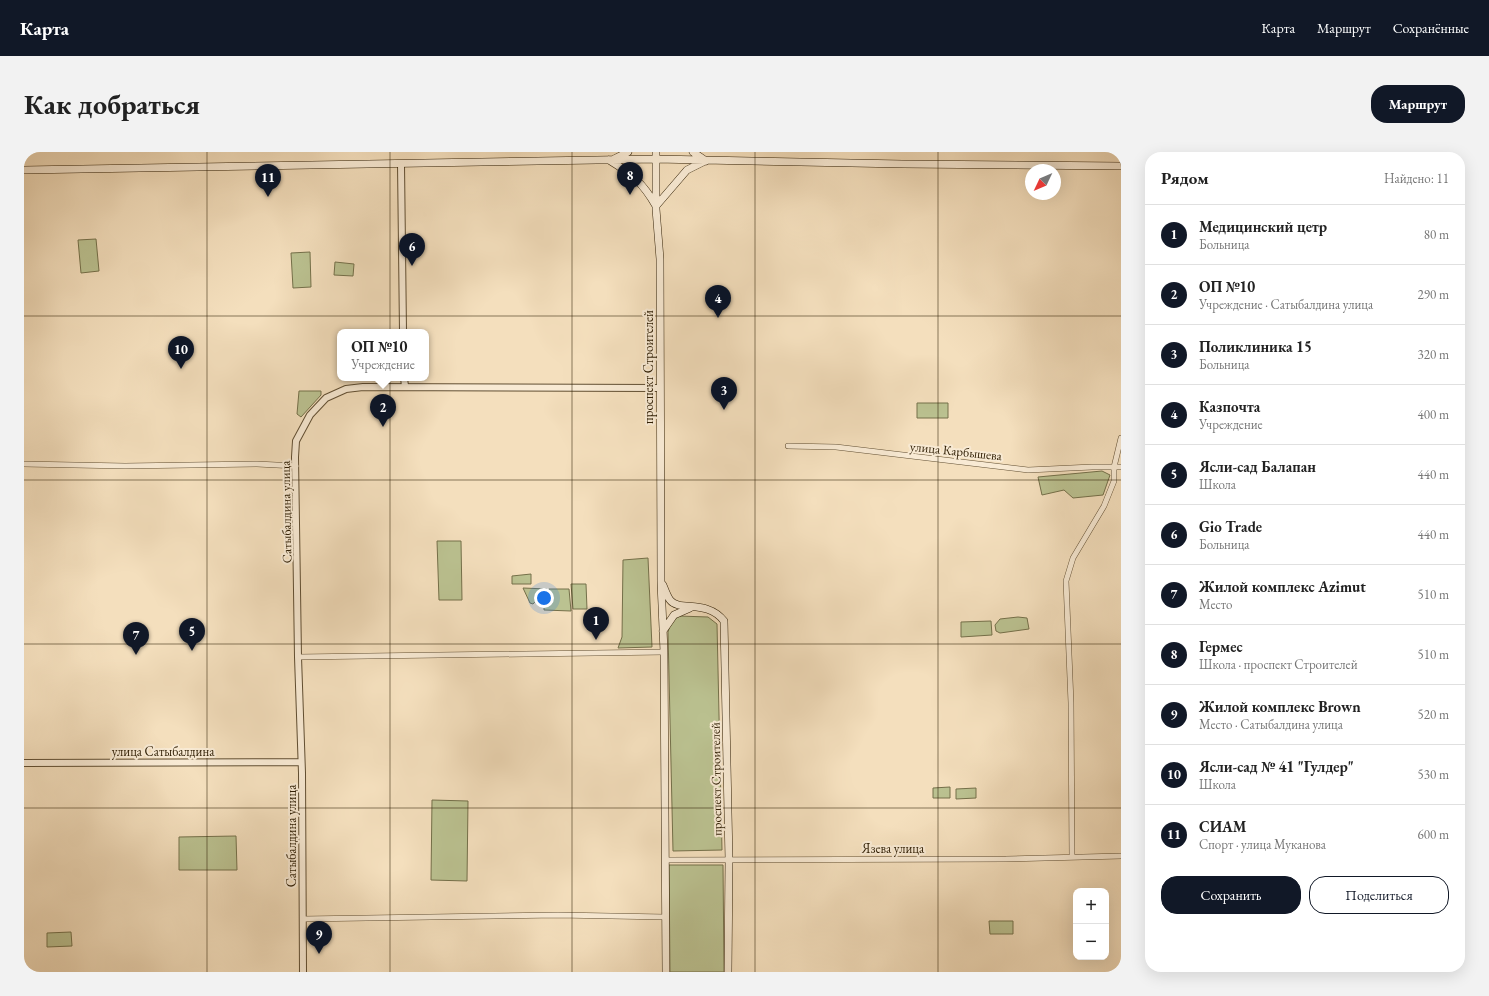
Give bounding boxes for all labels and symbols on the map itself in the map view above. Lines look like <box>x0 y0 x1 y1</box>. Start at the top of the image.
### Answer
pin: 8 <box>617 162 643 195</box>
pin: 11 <box>255 164 281 197</box>
north arrow <box>1025 164 1061 200</box>
pin: 6 <box>399 233 425 266</box>
pin: 4 <box>705 285 731 318</box>
street label: проспект Строителей <box>640 310 657 424</box>
pin: 10 <box>168 336 194 369</box>
pin: 3 <box>711 377 737 410</box>
pin: 2 <box>370 394 396 427</box>
street label: улица Карбышева <box>909 438 1004 464</box>
street label: Сатыбалдина улица <box>277 460 295 563</box>
your location <box>534 588 554 608</box>
pin: 1 <box>583 607 609 640</box>
pin: 5 <box>179 618 205 651</box>
pin: 7 <box>123 622 149 655</box>
street label: проспект Строителей <box>707 722 725 836</box>
street label: улица Сатыбалдина <box>112 743 215 760</box>
street label: Сатыбалдина улица <box>283 784 300 887</box>
street label: Язева улица <box>861 840 925 857</box>
pin: 9 <box>306 921 332 954</box>

